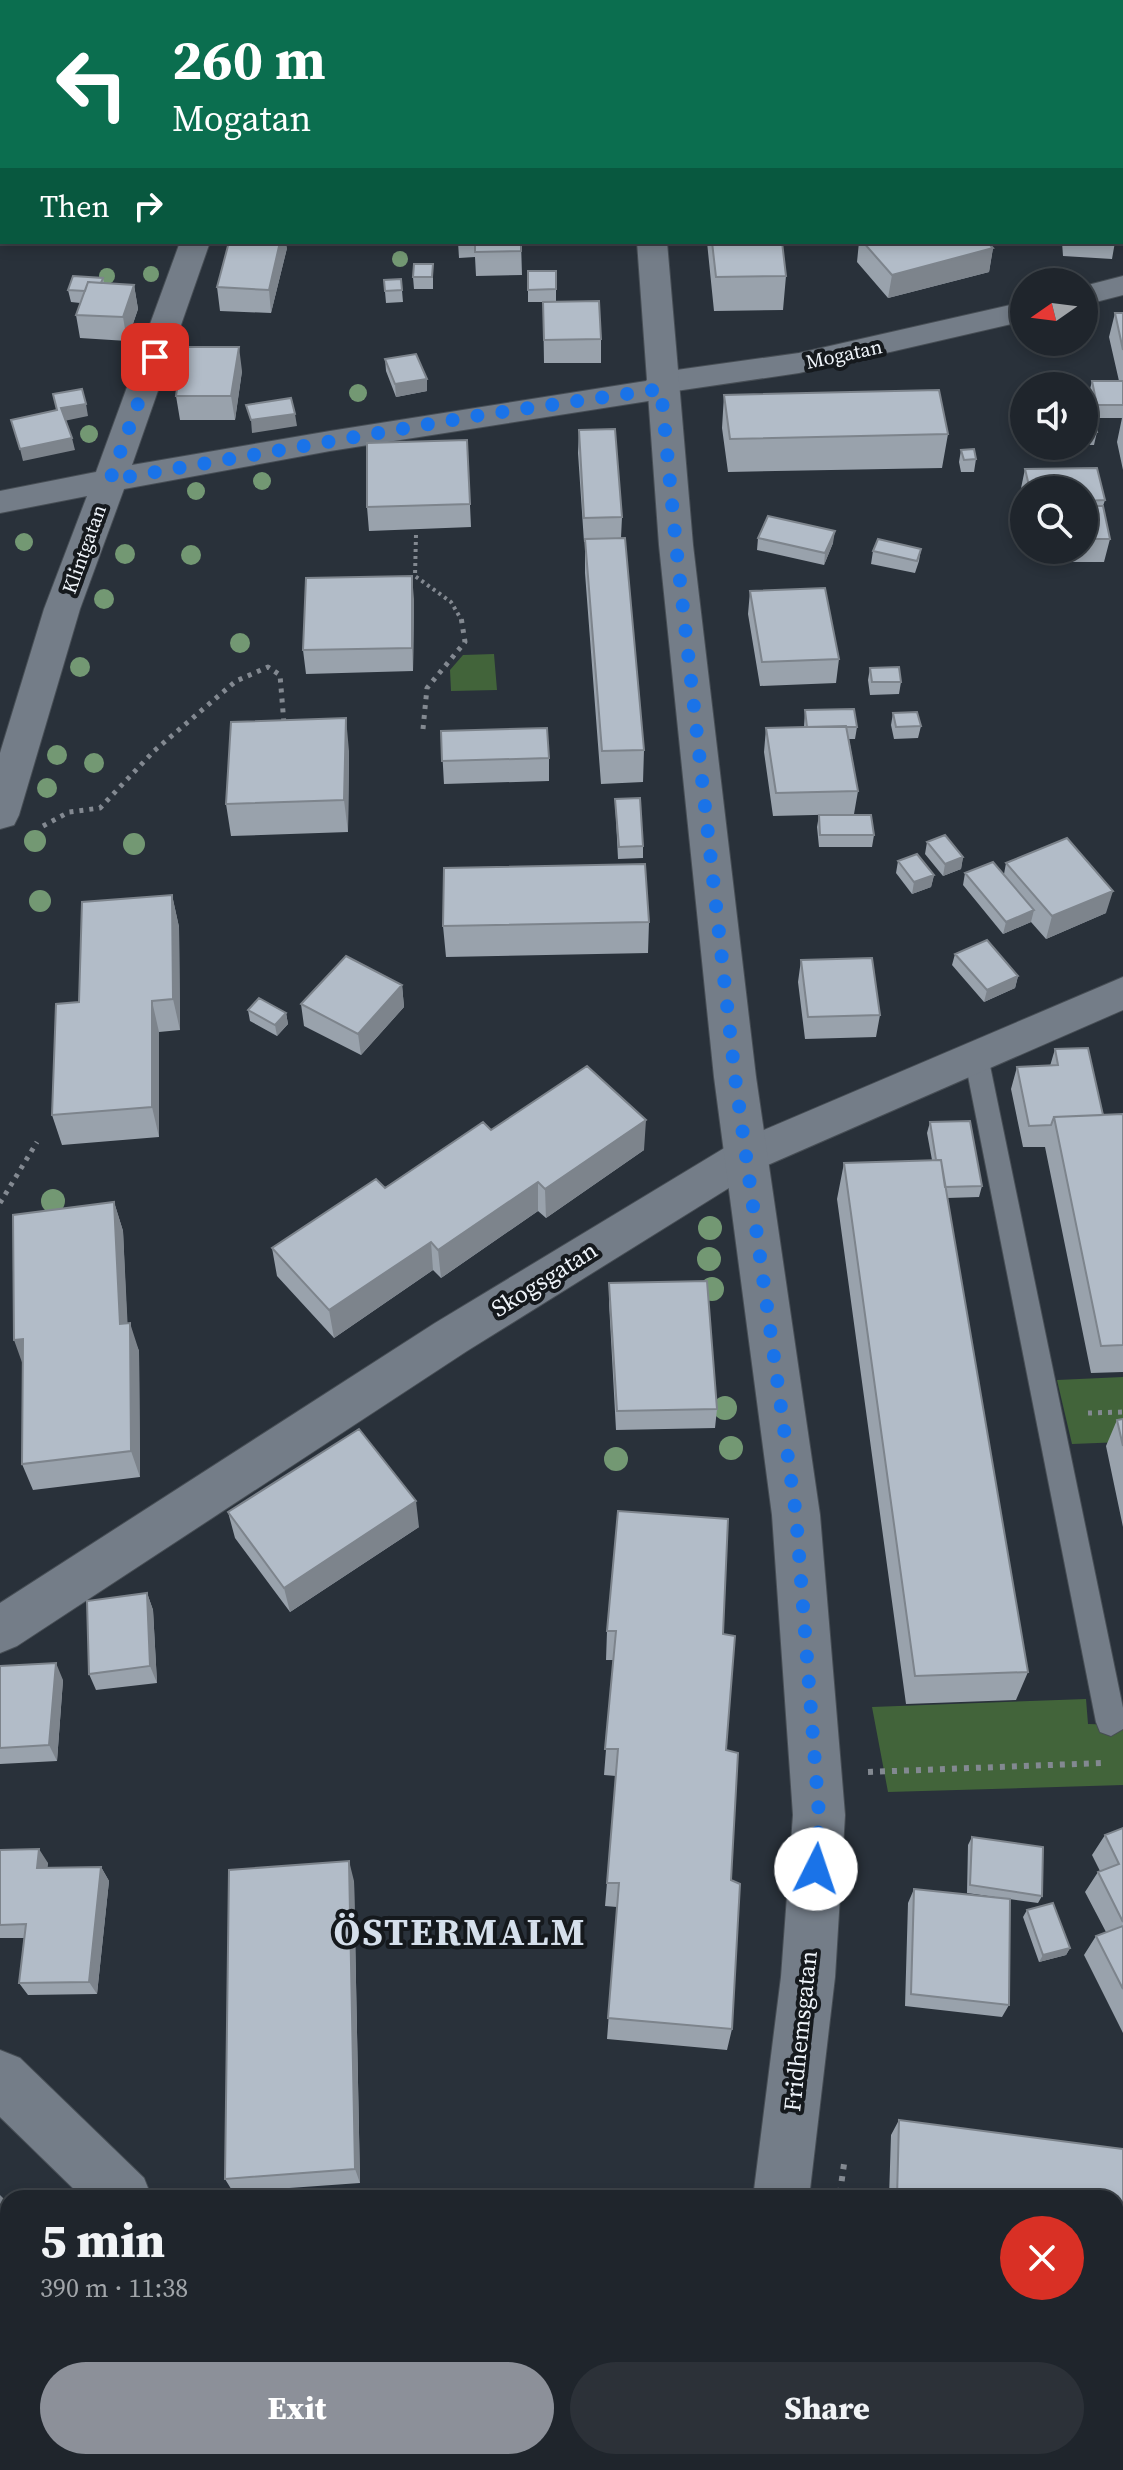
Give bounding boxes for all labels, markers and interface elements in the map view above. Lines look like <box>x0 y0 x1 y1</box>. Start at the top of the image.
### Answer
text: 260 m <box>172 21 326 98</box>
icon: left <box>40 32 144 136</box>
text: Mogatan <box>172 94 311 143</box>
icon: right <box>126 184 170 228</box>
text: Then <box>40 186 110 227</box>
north arrow <box>1010 268 1098 356</box>
map controls <box>1010 268 1098 564</box>
pin <box>121 323 189 391</box>
street label: Mogatan <box>803 332 885 376</box>
icon: arrive <box>133 335 177 379</box>
button: sound <box>1010 372 1098 460</box>
button: search <box>1010 476 1098 564</box>
street label: Klintgatan <box>55 501 113 597</box>
street label: Skogsgatan <box>485 1233 603 1325</box>
position arrow <box>774 1827 858 1911</box>
district label: ÖSTERMALM <box>333 1906 587 1958</box>
street label: Fridhemsgatan <box>775 1949 825 2113</box>
text: 5 min <box>40 2207 165 2273</box>
button: close <box>1000 2216 1084 2300</box>
text: 390 m · 11:38 <box>40 2270 188 2306</box>
button: Exit <box>40 2362 554 2454</box>
button: Share <box>570 2362 1084 2454</box>

